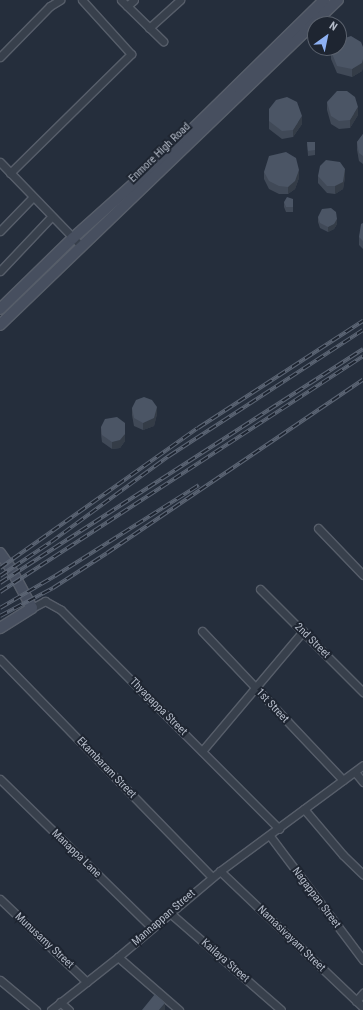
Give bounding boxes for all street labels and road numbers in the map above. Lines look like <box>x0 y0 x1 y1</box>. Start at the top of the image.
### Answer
street label: Enmore High Road <box>127 120 193 186</box>
street label: 2nd Street <box>292 621 332 661</box>
street label: Thyagappa Street <box>126 675 190 739</box>
street label: 1st Street <box>253 686 291 726</box>
street label: Ekambaram Street <box>74 735 138 801</box>
street label: Manappa Lane <box>48 827 104 881</box>
street label: Nagappan Street <box>289 865 343 931</box>
street label: Mannappan Street <box>130 887 198 949</box>
street label: Namasivayam Street <box>254 903 328 975</box>
street label: Munusamy Street <box>12 910 76 972</box>
street label: Kailaya Street <box>198 936 252 986</box>

